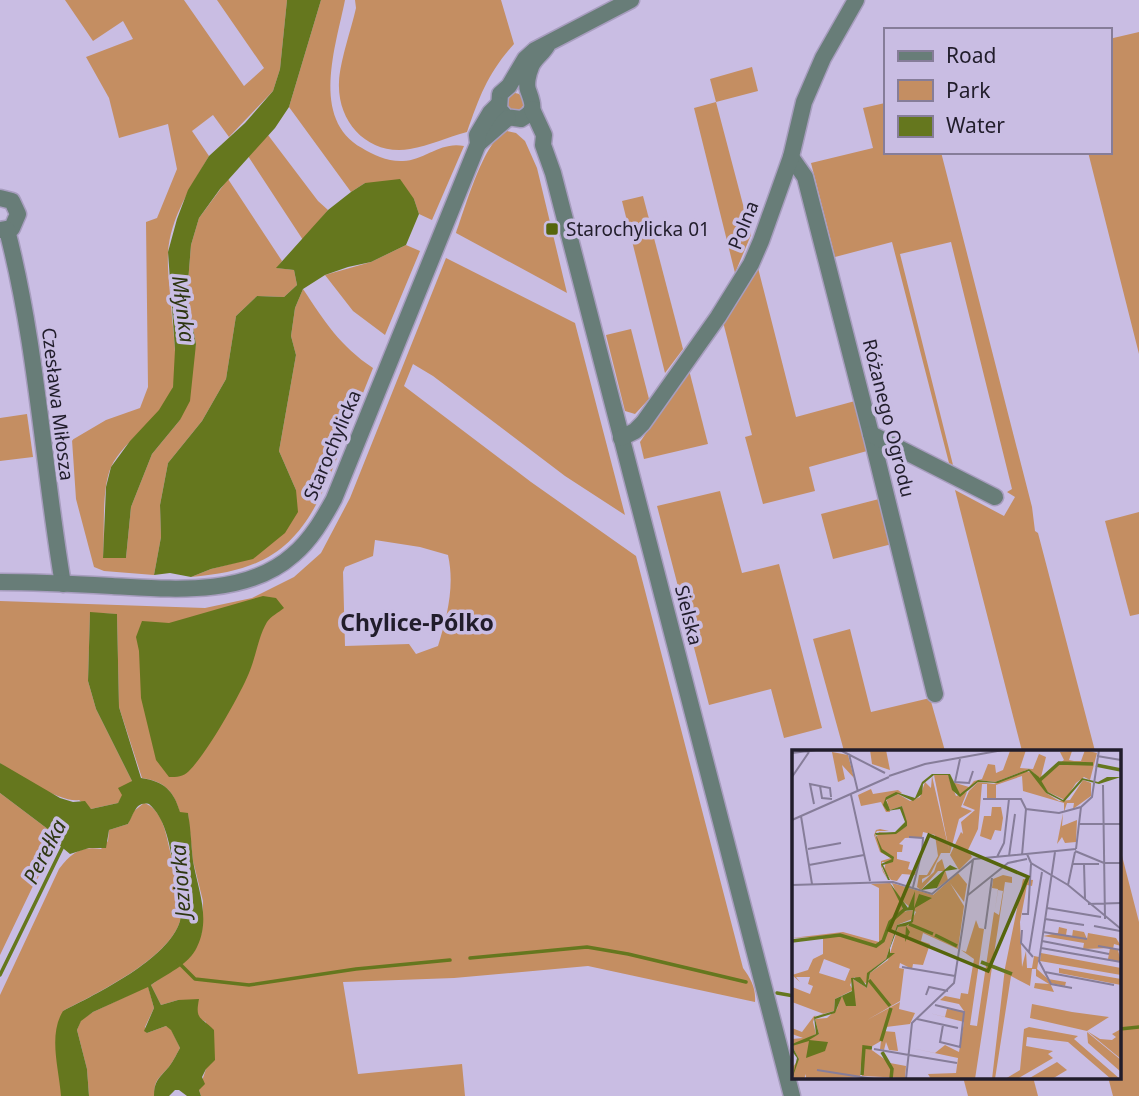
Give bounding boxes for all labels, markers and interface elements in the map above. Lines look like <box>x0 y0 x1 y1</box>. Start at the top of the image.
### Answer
legend <box>884 28 1111 154</box>
text: Road <box>946 41 996 69</box>
text: Park <box>946 76 991 104</box>
text: Water <box>946 111 1005 139</box>
street label: Polna <box>722 197 764 253</box>
place label: Starochylicka 01 <box>566 216 710 242</box>
marker: Starochylicka 01 <box>544 221 560 237</box>
water label: Młynka <box>166 274 202 344</box>
street label: Czesława Miłosza <box>36 326 80 482</box>
street label: Różanego Ogrodu <box>857 336 921 500</box>
street label: Starochylicka <box>297 386 367 504</box>
street label: Sielska <box>669 582 709 648</box>
district label: Chylice-Pólko <box>340 606 494 638</box>
inset map <box>792 750 1122 1078</box>
water label: Perełka <box>16 815 72 888</box>
water label: Jeziorka <box>163 843 197 923</box>

